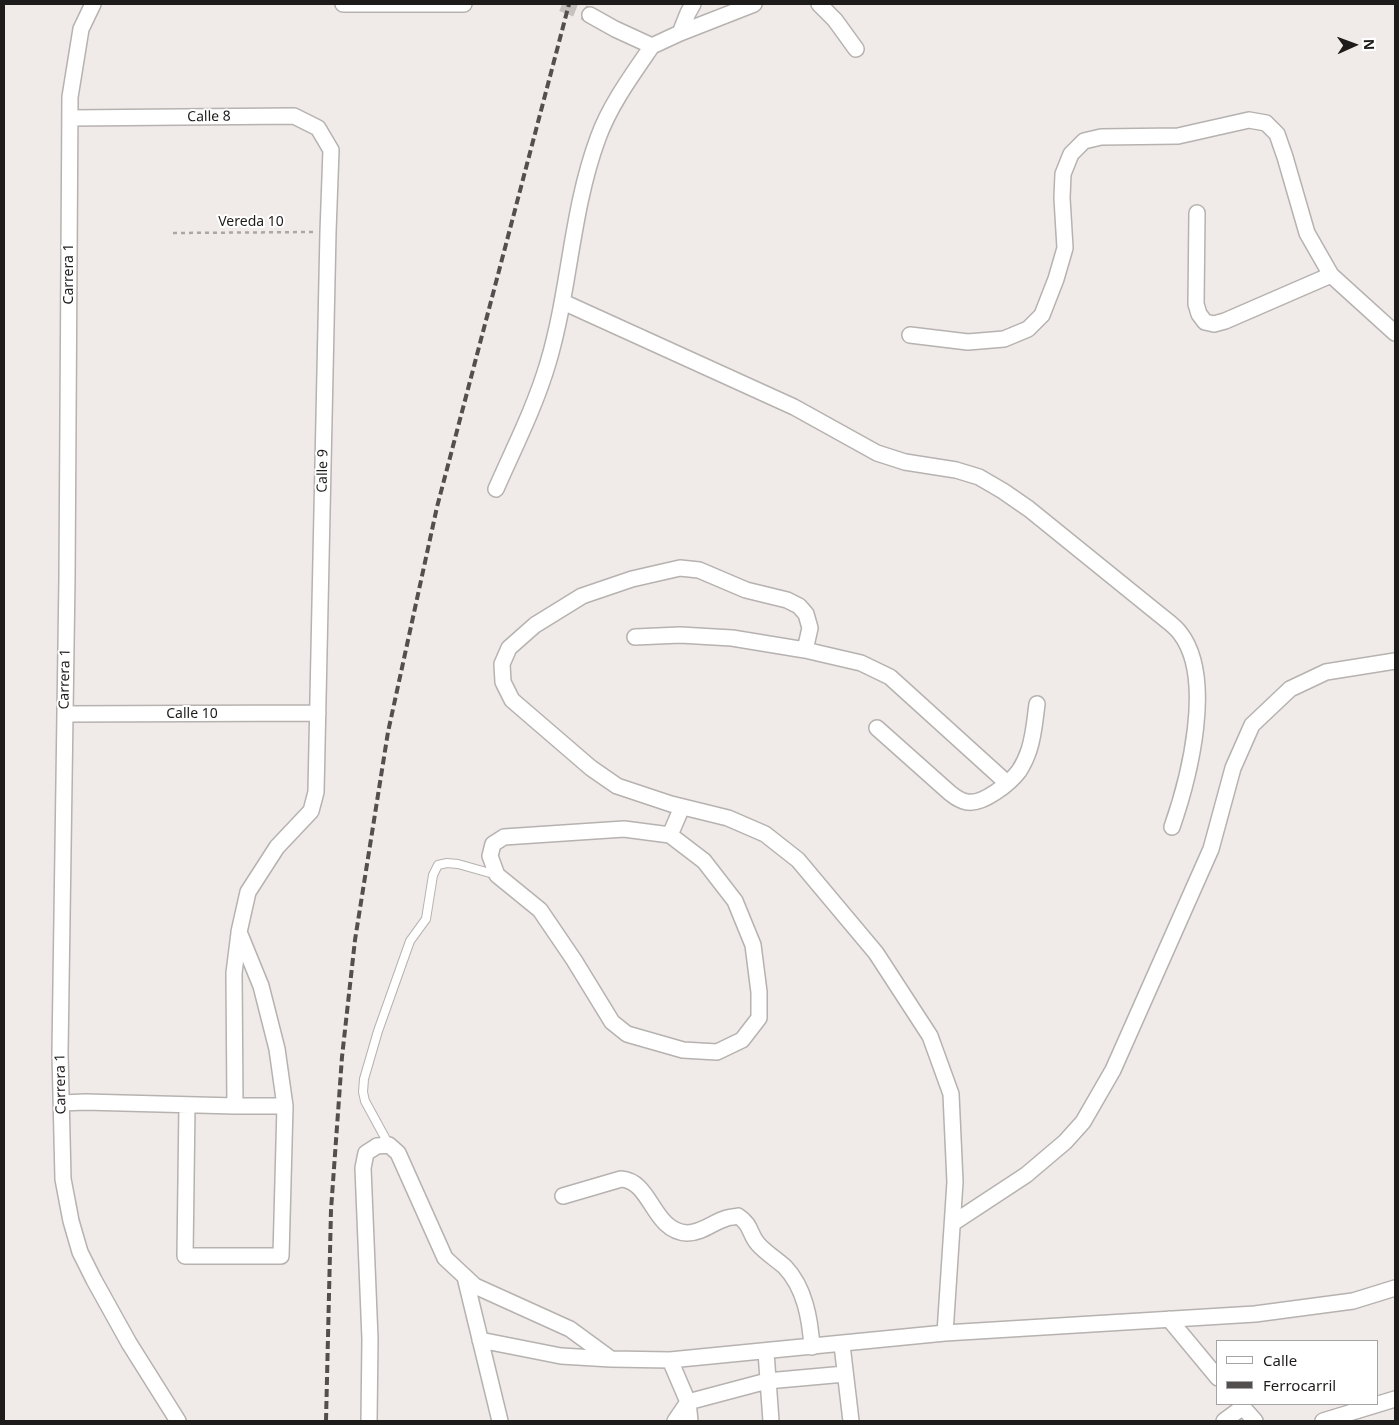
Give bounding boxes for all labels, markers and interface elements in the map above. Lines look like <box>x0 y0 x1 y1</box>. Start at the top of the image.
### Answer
north arrow <box>1329 20 1379 70</box>
text: N <box>1360 38 1379 50</box>
street label: Calle 8 <box>187 108 231 126</box>
street label: Vereda 10 <box>218 214 284 230</box>
street label: Carrera 1 <box>61 244 77 304</box>
street label: Calle 9 <box>314 449 332 493</box>
street label: Carrera 1 <box>56 648 74 710</box>
street label: Calle 10 <box>166 706 218 722</box>
street label: Carrera 1 <box>52 1053 70 1115</box>
legend <box>1216 1340 1379 1405</box>
text: Calle <box>1263 1350 1297 1370</box>
text: Ferrocarril <box>1263 1375 1336 1395</box>

